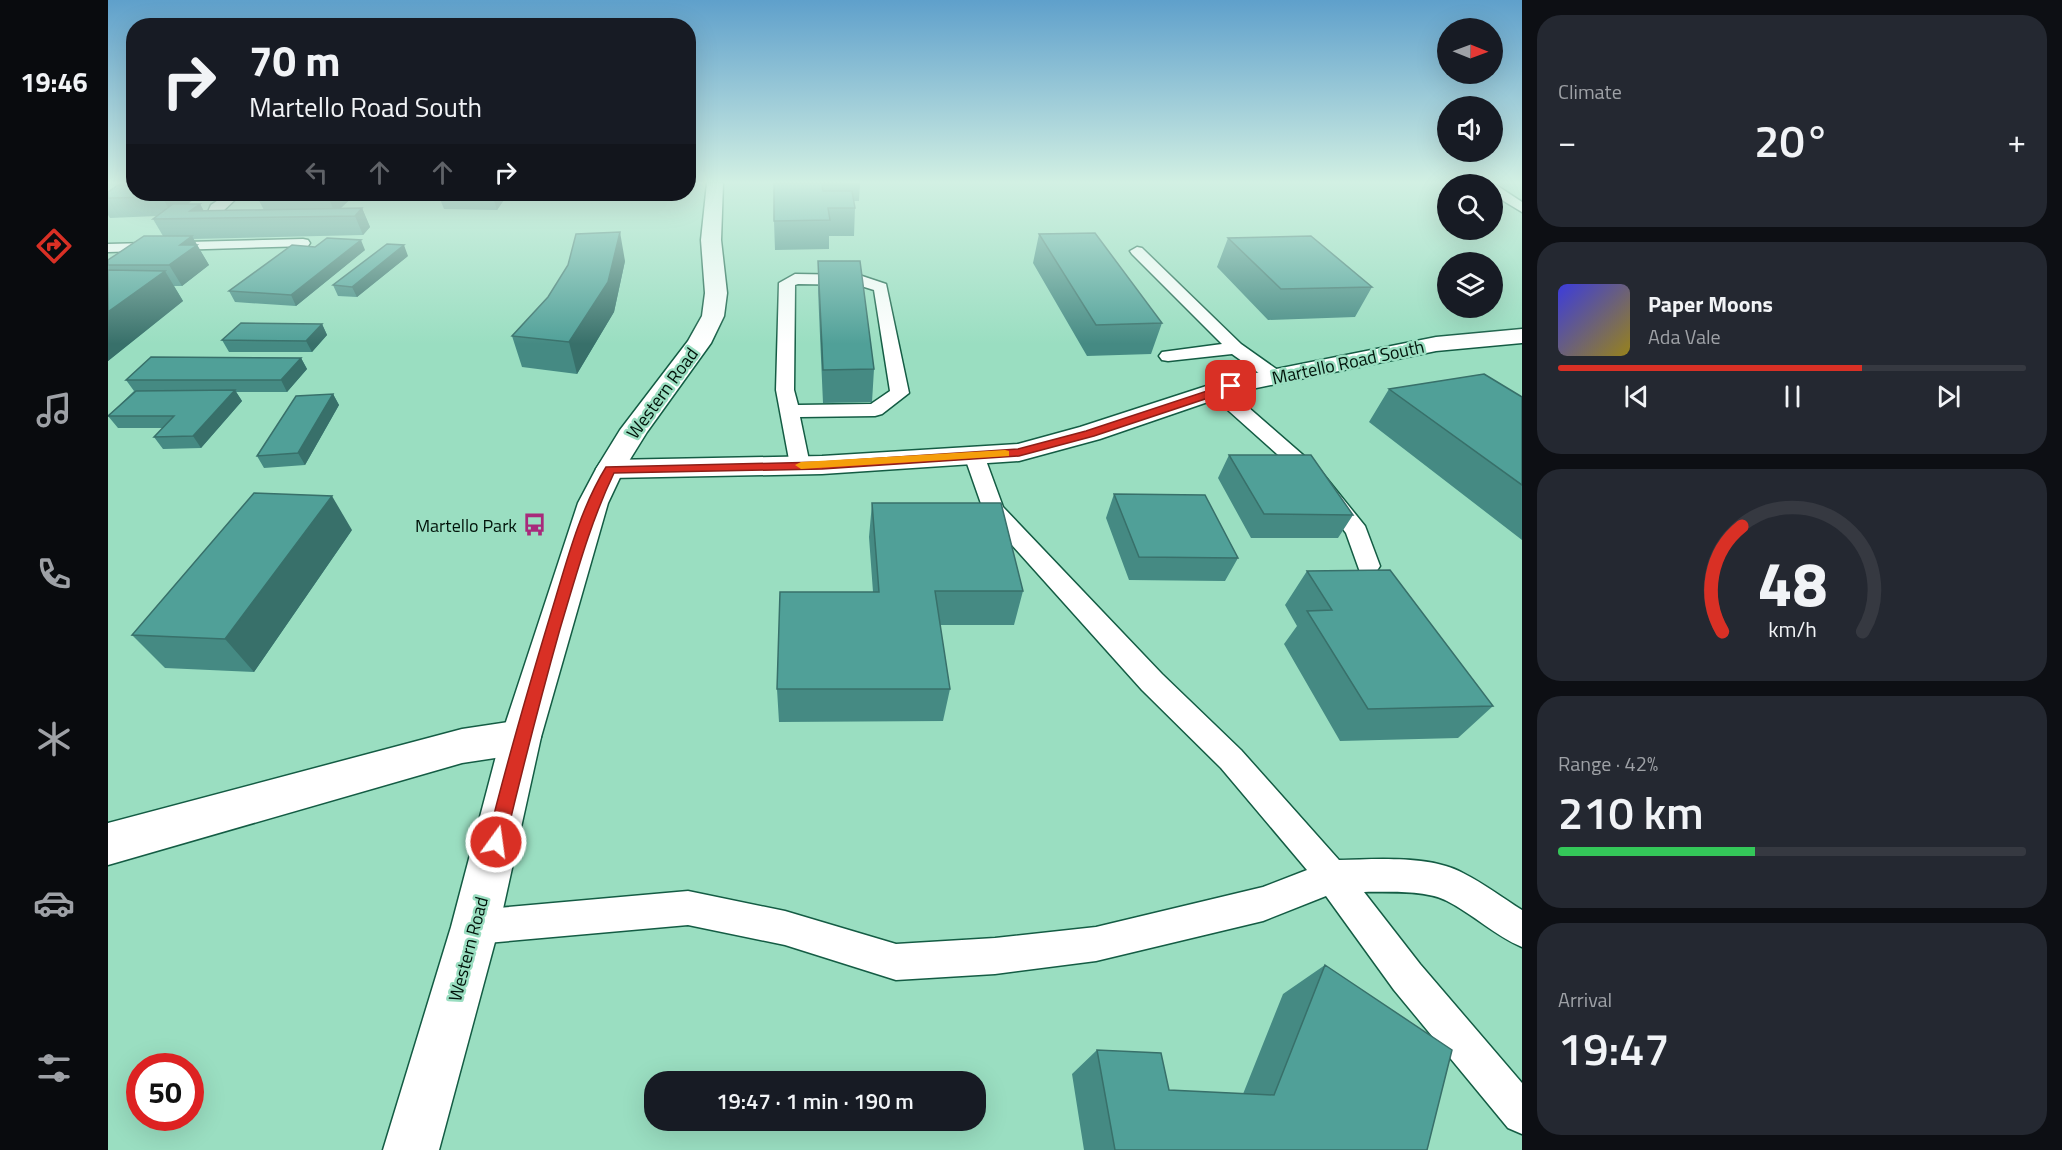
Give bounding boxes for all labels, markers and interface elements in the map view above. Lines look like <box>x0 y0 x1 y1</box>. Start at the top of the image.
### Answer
north arrow <box>1437 18 1503 84</box>
map controls <box>1437 18 1503 318</box>
text: 70 m <box>249 28 341 92</box>
icon: right <box>150 42 228 120</box>
text: 19:46 <box>20 61 88 102</box>
text: Climate <box>1558 76 1622 107</box>
text: Martello Road South <box>249 86 482 127</box>
button: sound <box>1437 96 1503 162</box>
text: 20° <box>1754 106 1830 174</box>
text: − <box>1558 116 1576 166</box>
text: + <box>2008 116 2026 166</box>
icon: left <box>300 156 333 189</box>
icon: ahead <box>363 156 396 189</box>
icon: ahead <box>426 156 459 189</box>
icon: right <box>489 156 522 189</box>
button: search <box>1437 174 1503 240</box>
icon: directions <box>33 225 75 267</box>
button: layers <box>1437 252 1503 318</box>
text: Paper Moons <box>1648 287 1773 321</box>
text: Ada Vale <box>1648 321 1721 352</box>
street label: Martello Road South <box>1269 333 1427 391</box>
street label: Western Road <box>620 342 704 444</box>
pin <box>1205 360 1256 411</box>
icon: arrive <box>1214 369 1247 402</box>
icon: previous <box>1620 380 1653 413</box>
icon: pause <box>1776 380 1809 413</box>
icon: next <box>1932 380 1965 413</box>
icon: music <box>33 389 75 431</box>
place label: Martello Park <box>415 512 517 539</box>
bus stop icon: Martello Park <box>522 512 548 538</box>
text: 48 <box>1757 535 1827 630</box>
icon: phone <box>33 553 75 595</box>
text: km/h <box>1768 613 1816 645</box>
icon: climate <box>33 718 75 760</box>
text: Range · 42% <box>1558 748 1658 779</box>
text: 210 km <box>1558 778 1704 846</box>
position arrow <box>464 810 528 874</box>
icon: car <box>33 882 75 924</box>
street label: Western Road <box>441 894 495 1004</box>
text: Arrival <box>1558 984 1612 1015</box>
text: 19:47 <box>1558 1014 1670 1082</box>
icon: filters <box>33 1047 75 1089</box>
speed limit sign: 50 <box>126 1053 204 1131</box>
text: 19:47 · 1 min · 190 m <box>716 1084 914 1118</box>

